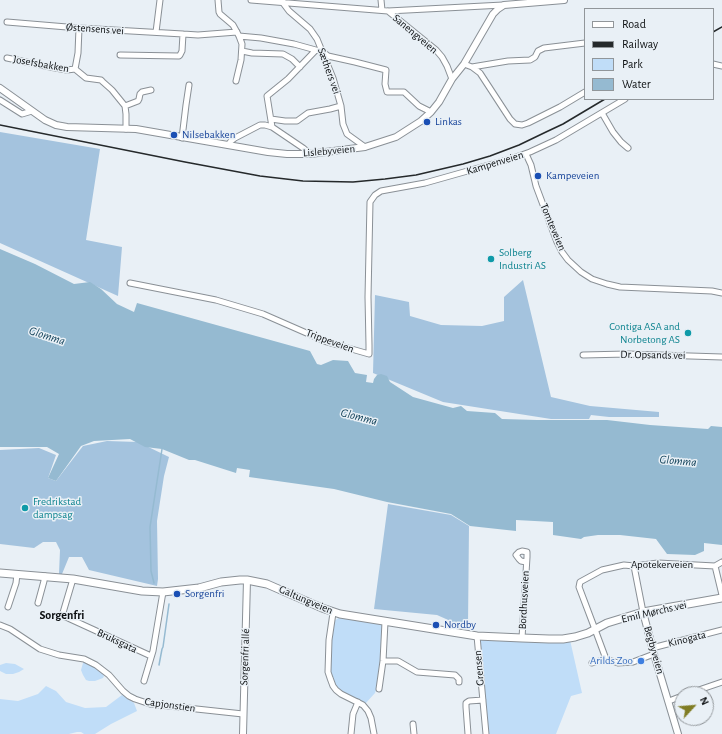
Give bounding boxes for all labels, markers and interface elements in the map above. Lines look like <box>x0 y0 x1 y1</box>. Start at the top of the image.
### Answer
legend <box>584 8 714 100</box>
street label: Sanengveien <box>390 11 440 57</box>
text: Road <box>622 18 646 30</box>
street label: Østensens vei <box>66 20 124 38</box>
text: Railway <box>622 38 658 50</box>
street label: Sæthers vei <box>315 46 343 96</box>
street label: Josefsbakken <box>12 53 70 75</box>
text: Park <box>622 58 643 70</box>
text: Water <box>622 78 651 90</box>
place label: Linkas <box>435 115 462 129</box>
marker: Linkas <box>422 117 432 127</box>
place label: Nilsebakken <box>182 128 235 142</box>
marker: Nilsebakken <box>169 130 179 140</box>
street label: Lislebyveien <box>302 142 356 160</box>
street label: Kampenveien <box>465 148 525 178</box>
place label: Kampeveien <box>546 169 599 183</box>
marker: Kampeveien <box>533 171 543 181</box>
street label: Tomteveien <box>537 201 569 253</box>
place label: Solberg Industri AS <box>499 246 546 272</box>
marker: Solberg Industri AS <box>486 254 496 264</box>
place label: Contiga ASA and Norbetong AS <box>609 320 680 346</box>
water label: Glomma <box>27 323 67 349</box>
street label: Trippeveien <box>304 326 356 356</box>
marker: Contiga ASA and Norbetong AS <box>683 328 693 338</box>
street label: Dr. Opsands vei <box>620 348 686 362</box>
water label: Glomma <box>339 406 379 428</box>
water label: Glomma <box>659 452 697 470</box>
place label: Fredrikstad dampsag <box>33 495 81 521</box>
marker: Fredrikstad dampsag <box>20 503 30 513</box>
street label: Apotekerveien <box>631 558 693 572</box>
street label: Bordhusveien <box>516 570 532 630</box>
street label: Galtungveien <box>277 583 335 617</box>
place label: Sorgenfri <box>185 587 224 601</box>
marker: Sorgenfri <box>172 589 182 599</box>
street label: Emil Mørchs vei <box>620 598 688 626</box>
district label: Sorgenfri <box>40 608 84 622</box>
place label: Nordby <box>444 618 476 632</box>
marker: Nordby <box>431 620 441 630</box>
street label: Begbyveien <box>641 624 667 676</box>
street label: Bruksgata <box>95 626 139 656</box>
street label: Sorgenfri allé <box>237 628 253 686</box>
street label: Kinogata <box>667 628 707 650</box>
street label: Grensen <box>471 650 487 686</box>
place label: Arilds Zoo <box>590 654 633 668</box>
marker: Arilds Zoo <box>636 656 646 666</box>
north arrow <box>674 686 714 726</box>
street label: Capjonstien <box>144 695 196 715</box>
text: N <box>698 695 711 707</box>

